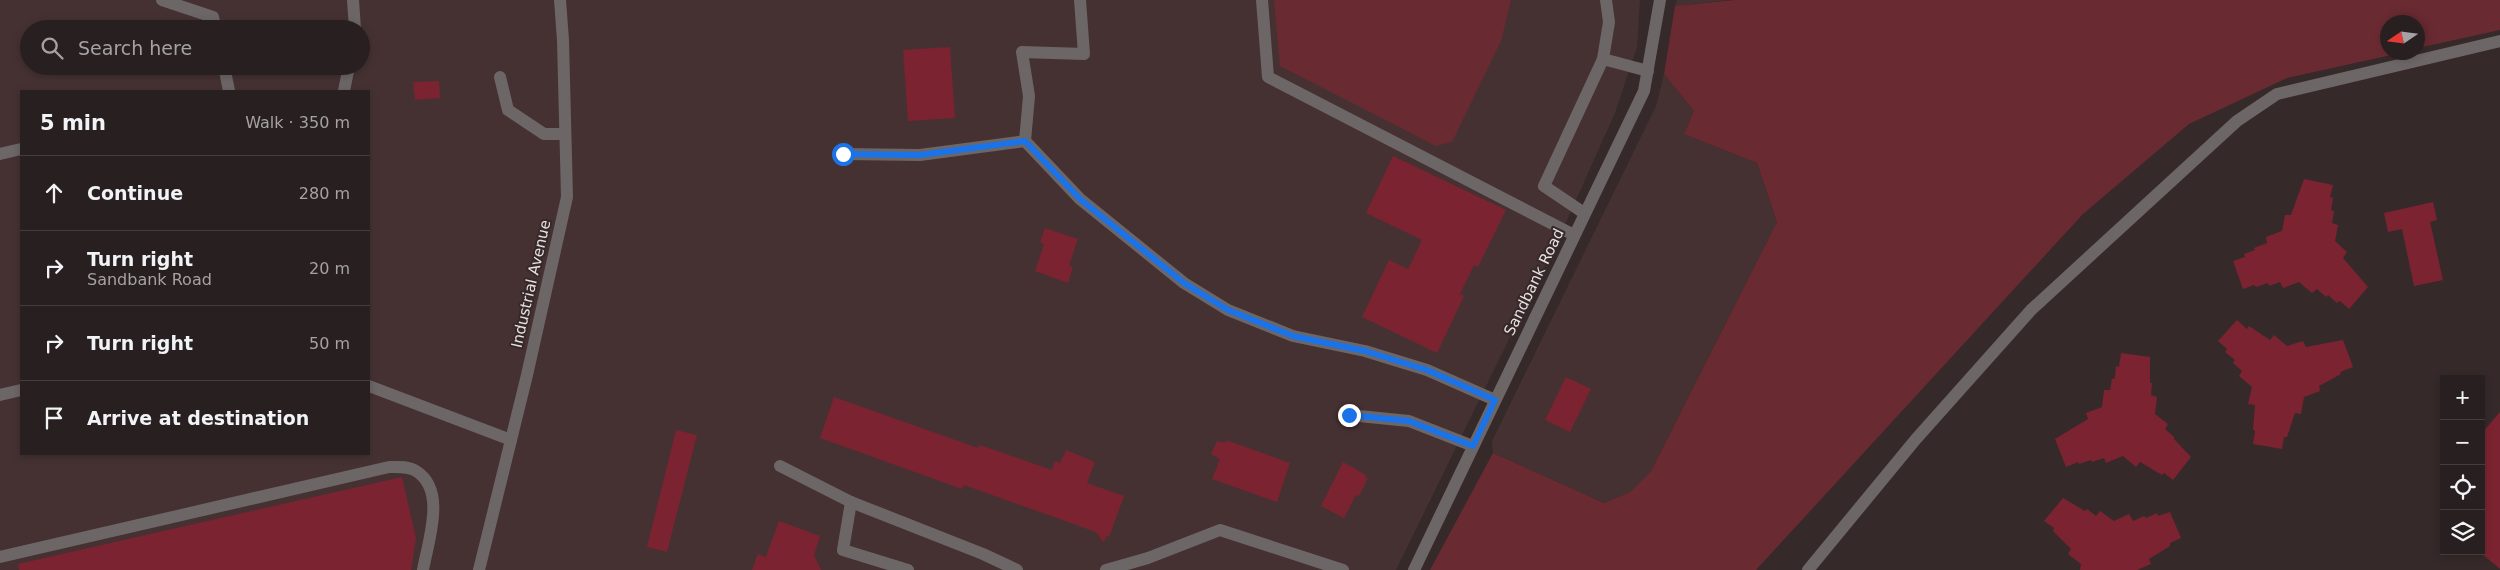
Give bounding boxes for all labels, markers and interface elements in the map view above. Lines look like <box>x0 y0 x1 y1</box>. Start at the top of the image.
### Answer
north arrow <box>2380 15 2425 60</box>
search box <box>20 20 370 75</box>
icon: search <box>38 34 66 62</box>
text: Search here <box>78 37 192 59</box>
text: 5 min <box>40 111 106 135</box>
text: Walk · 350 m <box>245 113 350 132</box>
route start <box>832 143 855 166</box>
icon: ahead <box>40 179 68 207</box>
text: Continue <box>87 182 183 204</box>
text: 280 m <box>299 184 350 203</box>
street label: Industrial Avenue <box>508 218 554 350</box>
street label: Sandbank Road <box>1500 225 1568 339</box>
text: Turn right <box>87 248 193 270</box>
icon: right <box>40 254 68 282</box>
text: 20 m <box>309 259 350 278</box>
text: Sandbank Road <box>87 270 212 289</box>
icon: right <box>40 329 68 357</box>
text: Turn right <box>87 332 193 354</box>
text: 50 m <box>309 334 350 353</box>
map controls <box>2440 375 2485 555</box>
button: + <box>2440 375 2485 420</box>
icon: arrive <box>40 404 68 432</box>
route end <box>1338 404 1361 427</box>
text: Arrive at destination <box>87 407 309 429</box>
button: − <box>2440 420 2485 465</box>
button: locate <box>2440 465 2485 510</box>
button: layers <box>2440 510 2485 555</box>

